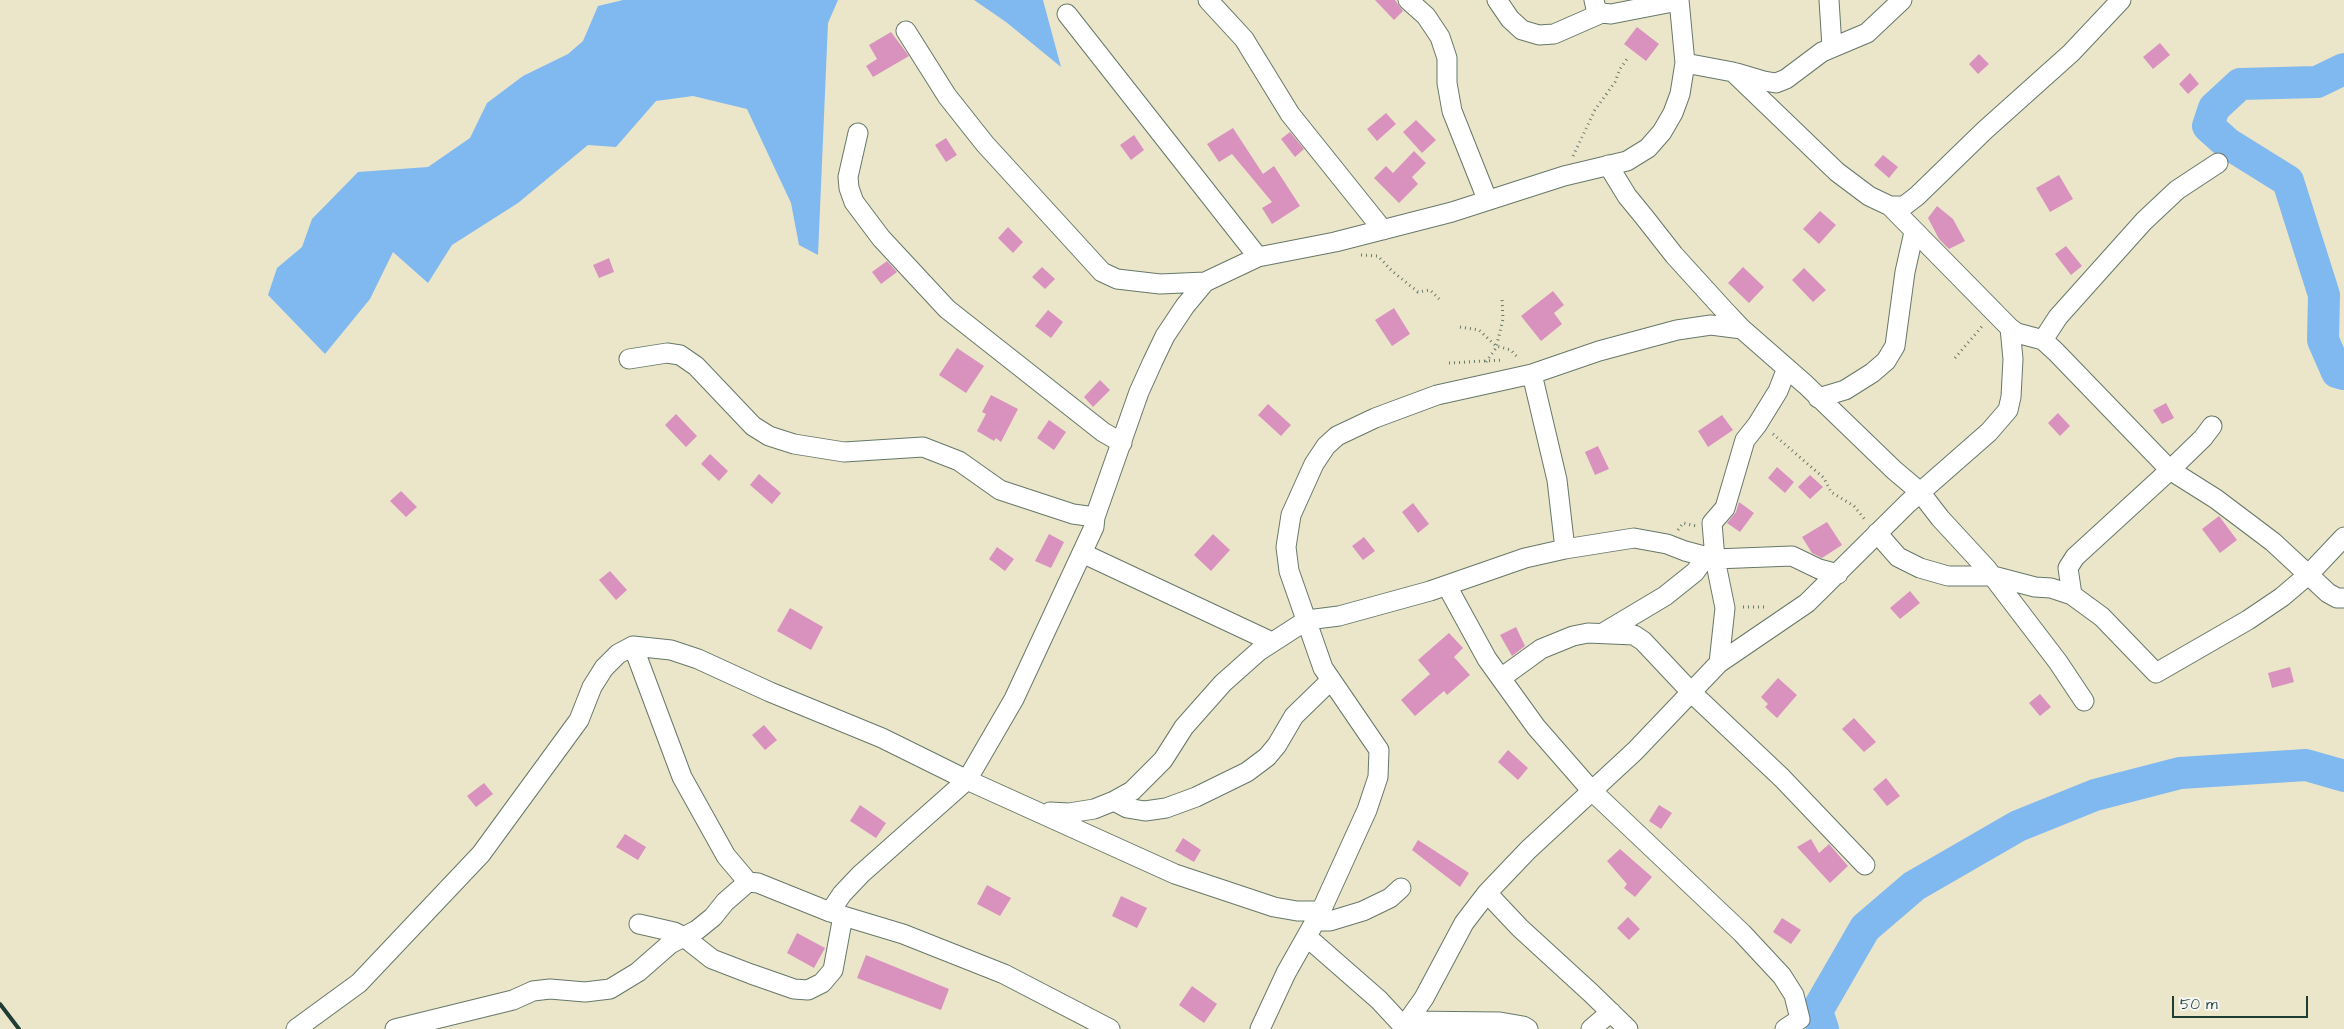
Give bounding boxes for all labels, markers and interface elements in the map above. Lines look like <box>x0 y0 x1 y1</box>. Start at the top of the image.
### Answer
scale bar <box>2174 986 2310 1018</box>
text: 50 m <box>2180 994 2218 1015</box>

